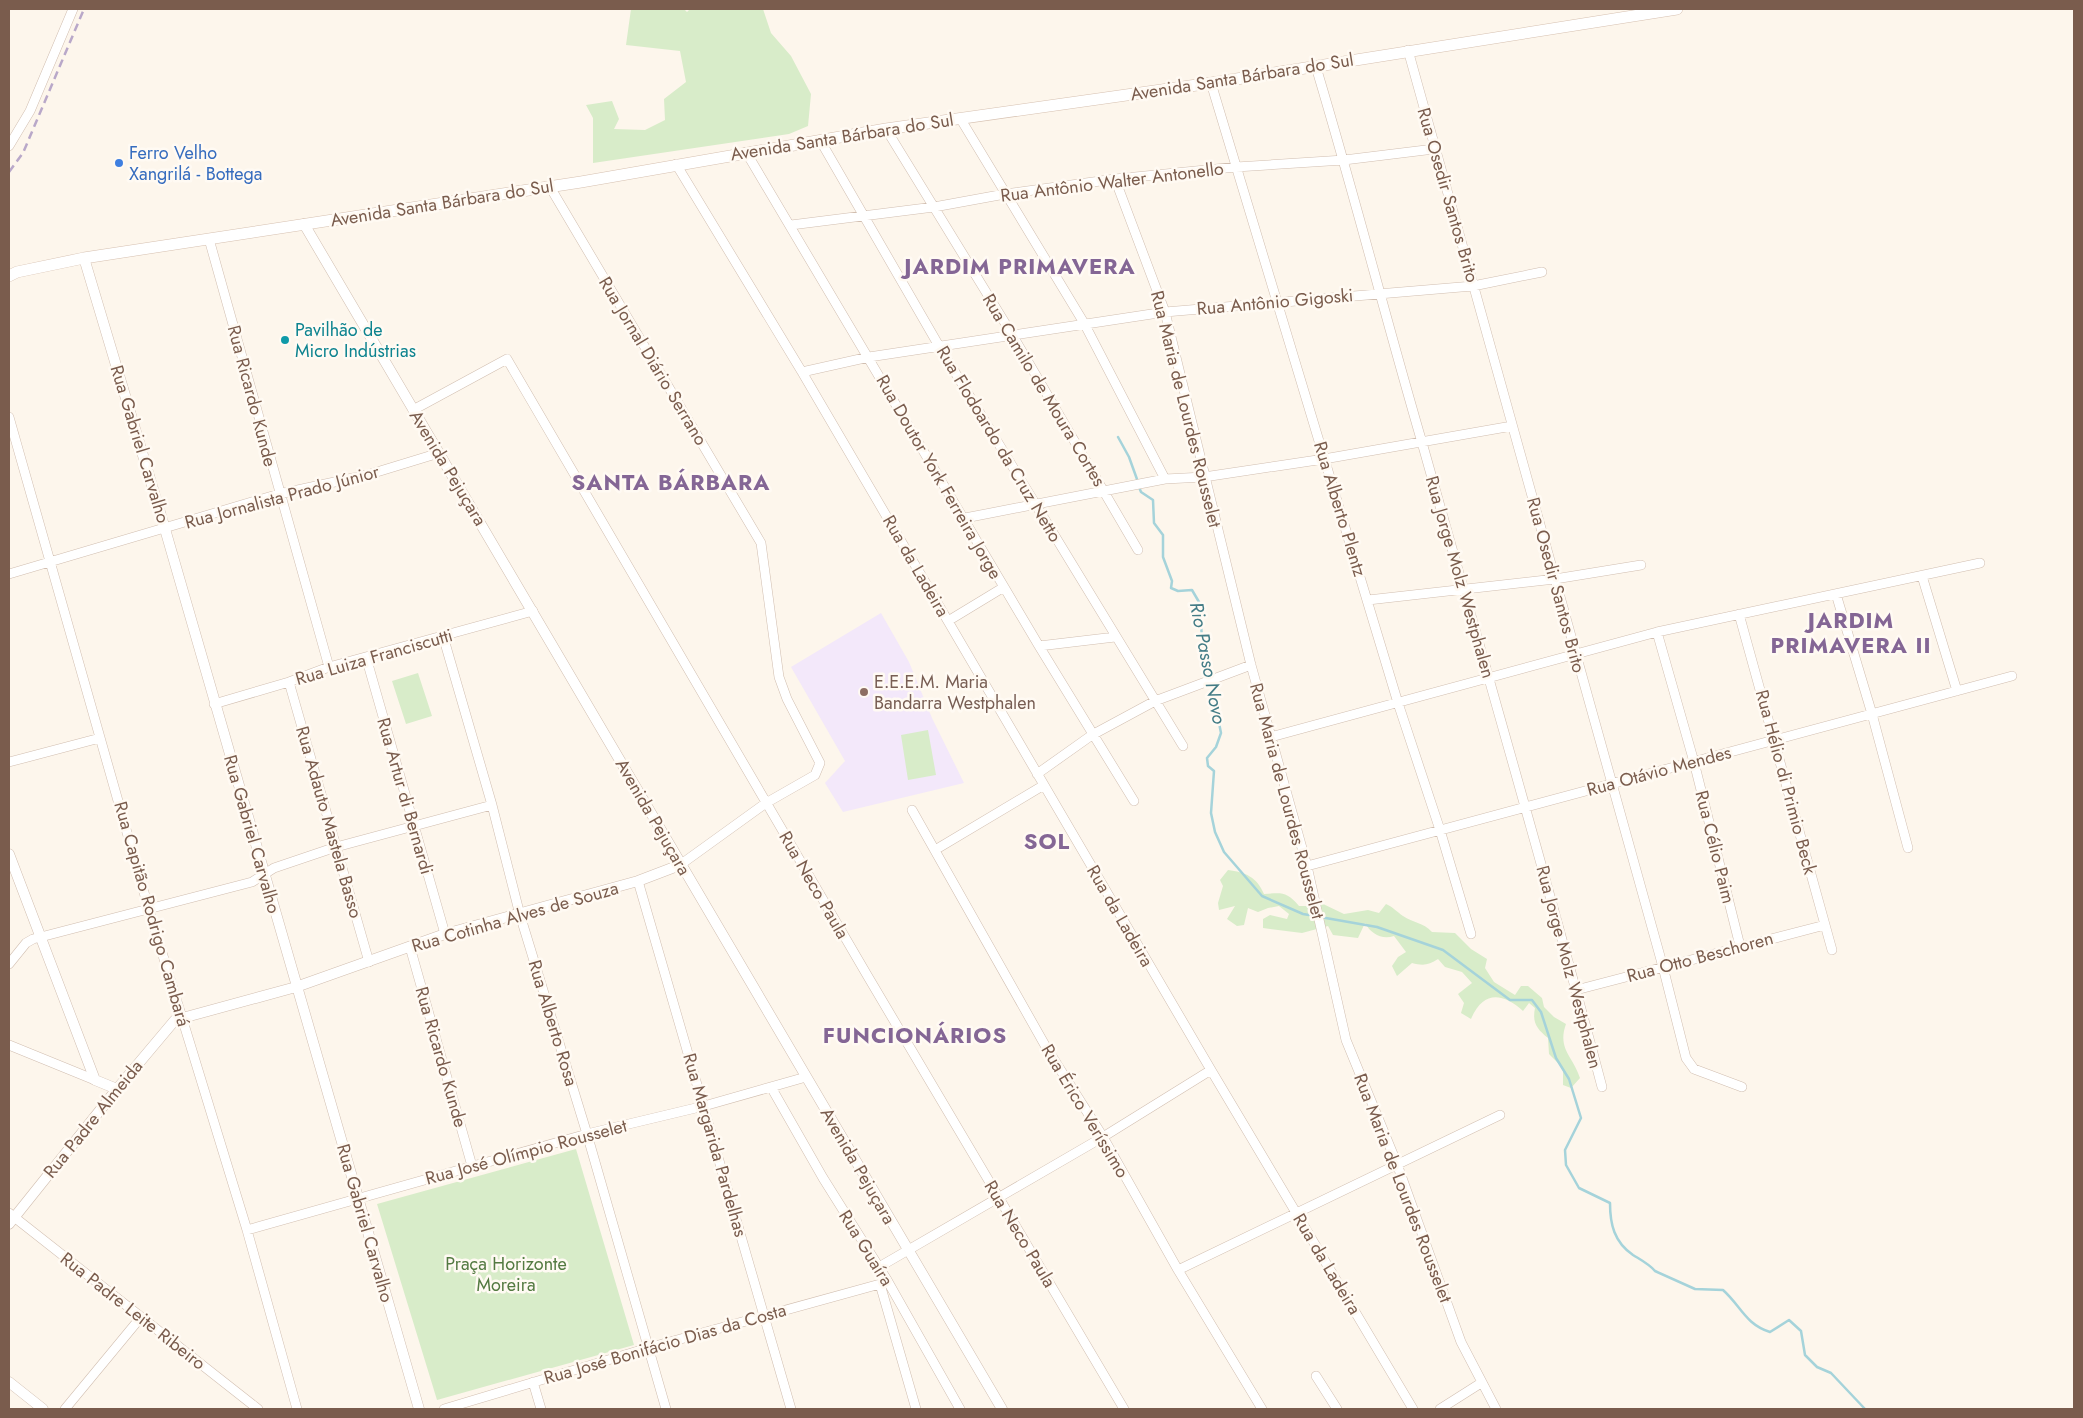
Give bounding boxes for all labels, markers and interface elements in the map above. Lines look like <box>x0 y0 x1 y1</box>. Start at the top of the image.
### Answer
street label: Avenida Santa Bárbara do Sul <box>1128 47 1356 107</box>
street label: Rua Osedir Santos Brito <box>1411 105 1485 286</box>
street label: Avenida Santa Bárbara do Sul <box>728 107 956 167</box>
place label: Ferro Velho Xangrilá - Bottega <box>129 140 262 187</box>
street label: Rua Antônio Walter Antonello <box>999 155 1225 209</box>
marker: Ferro Velho Xangrilá - Bottega <box>113 157 125 169</box>
street label: Avenida Santa Bárbara do Sul <box>328 173 556 233</box>
district label: JARDIM PRIMAVERA <box>900 250 1136 282</box>
street label: Rua Jornal Diário Serrano <box>592 272 714 450</box>
street label: Rua Antônio Gigoski <box>1196 282 1354 322</box>
street label: Rua Maria de Lourdes Rousselet <box>1144 288 1228 531</box>
street label: Rua Camilo de Moura Cortes <box>976 289 1112 491</box>
place label: Pavilhão de Micro Indústrias <box>295 317 416 364</box>
street label: Rua Ricardo Kunde <box>221 322 283 470</box>
marker: Pavilhão de Micro Indústrias <box>279 334 291 346</box>
street label: Rua Flodoardo da Cruz Netto <box>930 341 1068 547</box>
street label: Rua Gabriel Carvalho <box>104 362 176 526</box>
street label: Rua Doutor York Ferreira Jorge <box>870 370 1008 584</box>
street label: Avenida Pejuçara <box>403 405 493 531</box>
street label: Rua Alberto Plentz <box>1307 438 1373 581</box>
street label: Rua Jornalista Prado Júnior <box>182 458 383 535</box>
district label: SANTA BÁRBARA <box>572 466 770 498</box>
street label: Rua Jorge Molz Westphalen <box>1419 473 1501 681</box>
street label: Rua Osedir Santos Brito <box>1520 494 1592 676</box>
street label: Rua da Ladeira <box>876 510 956 622</box>
water label: Rio Passo Novo <box>1183 600 1233 726</box>
district label: JARDIM PRIMAVERA II <box>1770 604 1932 661</box>
street label: Rua Luiza Franciscutti <box>292 622 456 692</box>
place label: E.E.E.M. Maria Bandarra Westphalen <box>874 669 1036 716</box>
street label: Rua Maria de Lourdes Rousselet <box>1243 680 1331 923</box>
marker: E.E.E.M. Maria Bandarra Westphalen <box>858 686 870 698</box>
street label: Rua Hélio di Primio Beck <box>1749 687 1823 877</box>
street label: Rua Artur di Bernardi <box>370 715 440 877</box>
street label: Rua Adauto Mastela Basso <box>289 723 369 921</box>
street label: Rua Otávio Mendes <box>1584 739 1734 803</box>
street label: Rua Gabriel Carvalho <box>217 752 287 916</box>
street label: Avenida Pejuçara <box>609 754 697 880</box>
street label: Rua Célio Paim <box>1688 788 1742 906</box>
street label: Rua Capitão Rodrigo Cambará <box>107 798 197 1030</box>
district label: SOL <box>1024 825 1070 857</box>
street label: Rua Neco Paula <box>773 826 855 944</box>
street label: Rua da Ladeira <box>1080 860 1160 972</box>
street label: Rua Jorge Molz Westphalen <box>1529 863 1609 1071</box>
street label: Rua Cotinha Alves de Souza <box>408 875 622 959</box>
street label: Rua Otto Beschoren <box>1624 925 1776 989</box>
street label: Rua Alberto Rosa <box>521 957 585 1089</box>
street label: Rua Ricardo Kunde <box>408 984 474 1130</box>
district label: FUNCIONÁRIOS <box>823 1019 1007 1051</box>
street label: Rua Érico Veríssimo <box>1035 1039 1135 1183</box>
street label: Rua Margarida Pardelhas <box>676 1050 754 1240</box>
street label: Rua Padre Almeida <box>37 1054 149 1184</box>
street label: Rua Maria de Lourdes Rousselet <box>1347 1070 1459 1307</box>
street label: Avenida Pejuçara <box>814 1103 902 1229</box>
street label: Rua José Olímpio Rousselet <box>422 1112 630 1191</box>
street label: Rua Gabriel Carvalho <box>330 1141 400 1305</box>
street label: Rua Neco Paula <box>978 1175 1062 1293</box>
street label: Rua Guaíra <box>832 1205 900 1291</box>
street label: Rua da Ladeira <box>1287 1209 1367 1319</box>
street label: Rua Padre Leite Ribeiro <box>55 1246 211 1376</box>
park label: Praça Horizonte Moreira <box>445 1251 567 1298</box>
street label: Rua José Bonifácio Dias da Costa <box>541 1297 789 1391</box>

